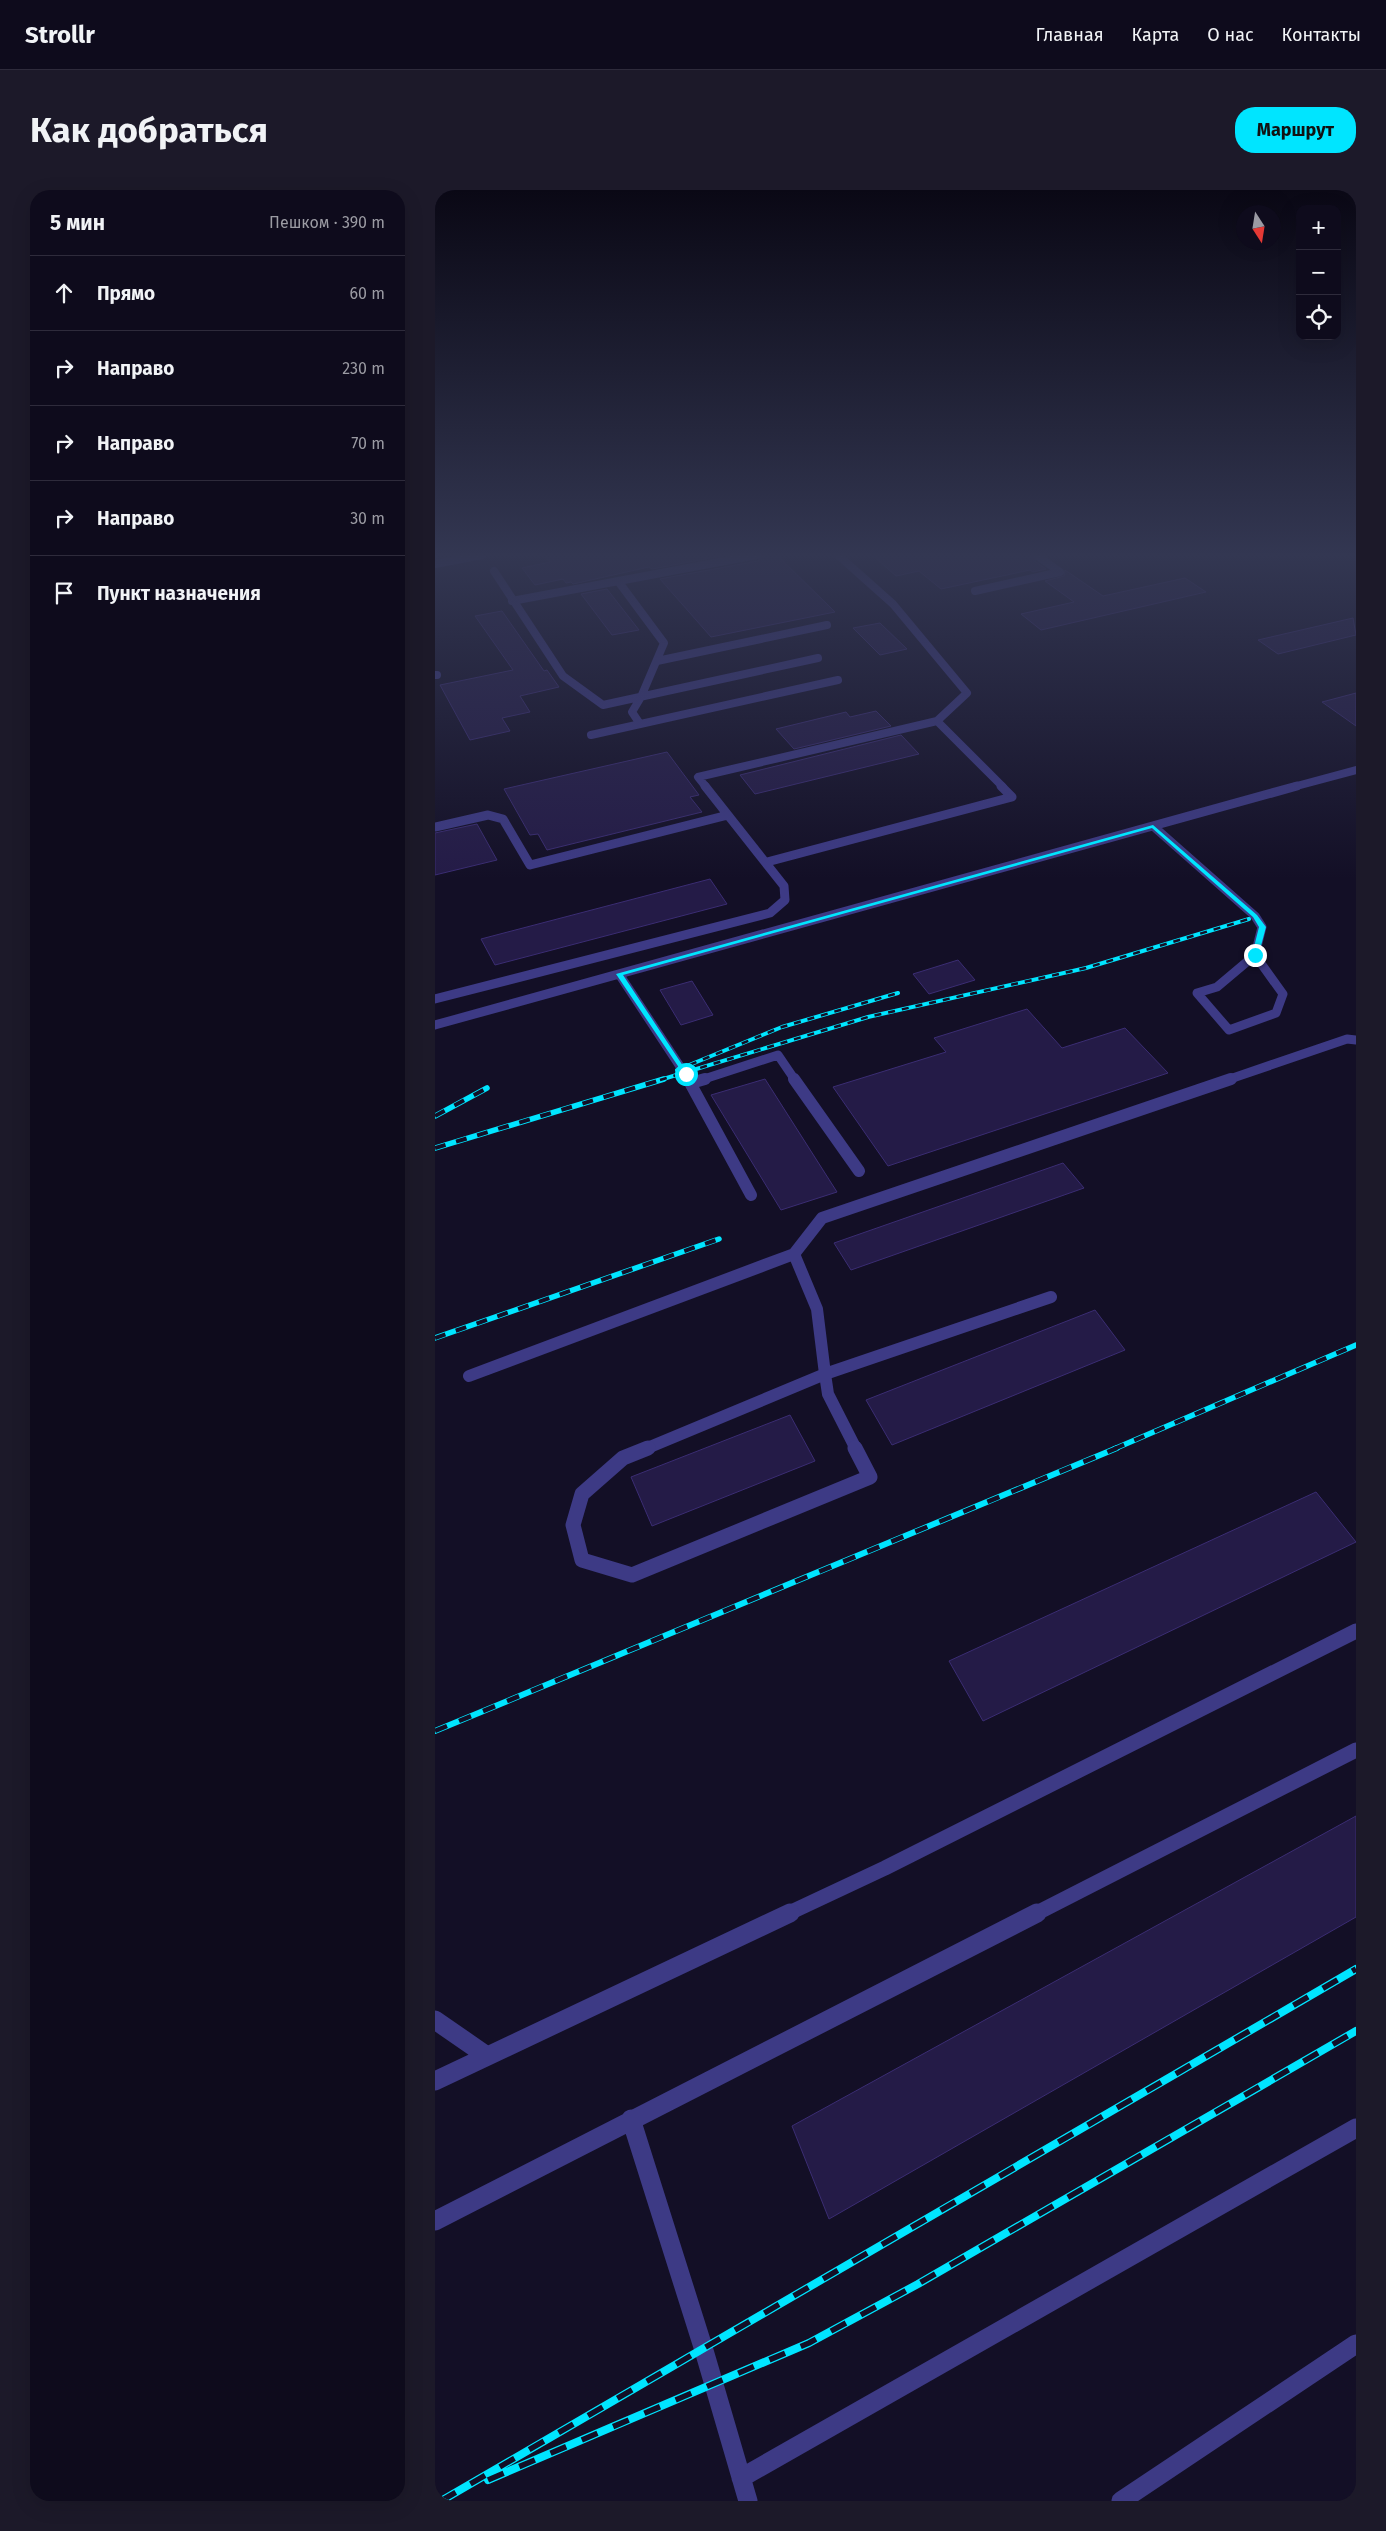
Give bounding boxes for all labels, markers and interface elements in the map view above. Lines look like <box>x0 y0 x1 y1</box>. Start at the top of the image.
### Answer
text: Strollr <box>25 21 95 49</box>
text: Главная <box>1036 24 1104 46</box>
text: Карта <box>1132 24 1179 46</box>
text: О нас <box>1207 24 1254 46</box>
text: Контакты <box>1282 24 1361 46</box>
button: Маршрут <box>1235 107 1356 153</box>
text: Как добраться <box>30 109 268 151</box>
north arrow <box>1236 205 1281 250</box>
map controls <box>1296 205 1341 340</box>
button: + <box>1296 205 1341 250</box>
text: 5 мин <box>50 210 105 236</box>
text: Пешком · 390 m <box>269 213 385 232</box>
button: − <box>1296 250 1341 295</box>
icon: ahead <box>50 279 78 307</box>
text: Прямо <box>97 282 155 305</box>
text: 60 m <box>350 284 385 303</box>
button: locate <box>1296 295 1341 340</box>
icon: right <box>50 354 78 382</box>
text: Направо <box>97 357 174 380</box>
text: 230 m <box>342 359 385 378</box>
icon: right <box>50 429 78 457</box>
text: Направо <box>97 432 174 455</box>
text: 70 m <box>351 434 385 453</box>
icon: right <box>50 504 78 532</box>
text: Направо <box>97 507 174 530</box>
text: 30 m <box>350 509 385 528</box>
icon: arrive <box>50 579 78 607</box>
text: Пункт назначения <box>97 582 261 605</box>
route end <box>1244 944 1267 967</box>
route start <box>675 1063 698 1086</box>

